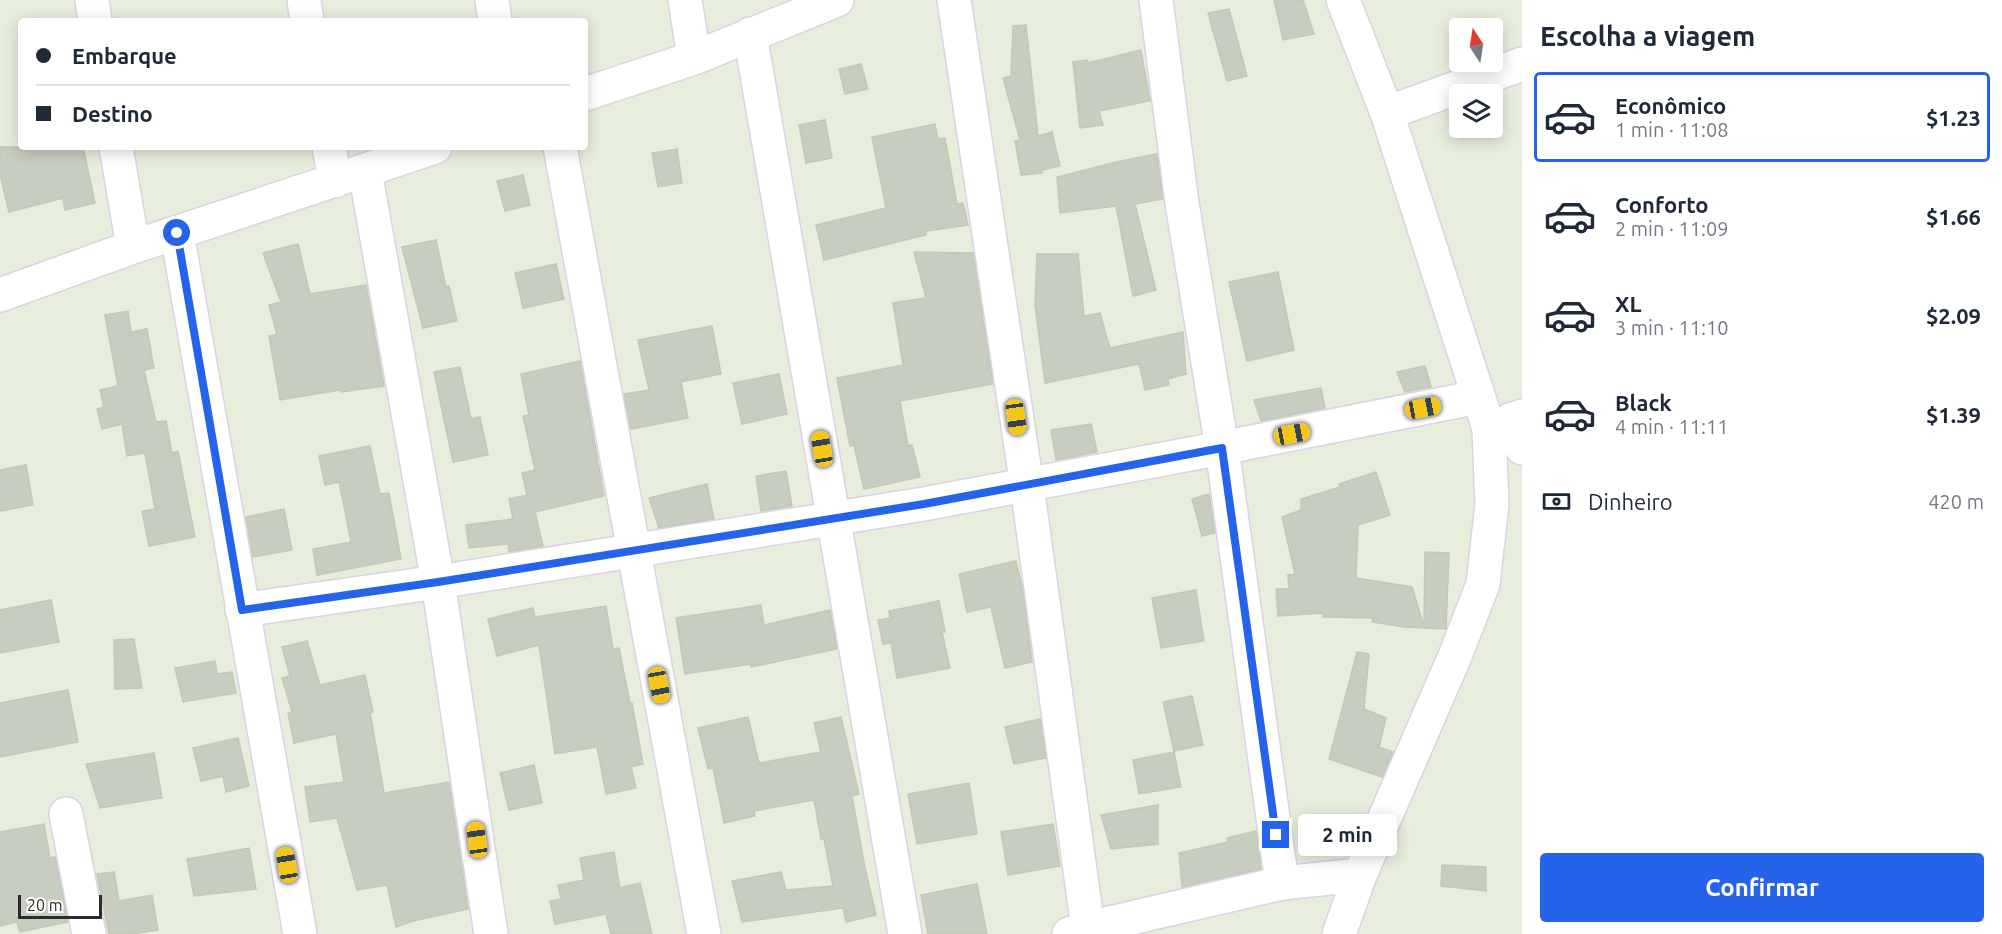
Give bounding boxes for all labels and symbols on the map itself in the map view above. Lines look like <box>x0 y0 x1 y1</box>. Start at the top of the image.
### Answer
north arrow <box>1449 18 1503 72</box>
route start <box>163 219 190 246</box>
car <box>1404 396 1442 420</box>
car <box>1005 398 1027 436</box>
car <box>1273 422 1311 446</box>
car <box>810 430 834 468</box>
car <box>647 666 671 704</box>
callout: 2 min <box>1297 814 1396 856</box>
car <box>466 821 488 859</box>
route end <box>1262 821 1289 848</box>
car <box>275 846 299 884</box>
scale bar <box>18 892 102 920</box>

